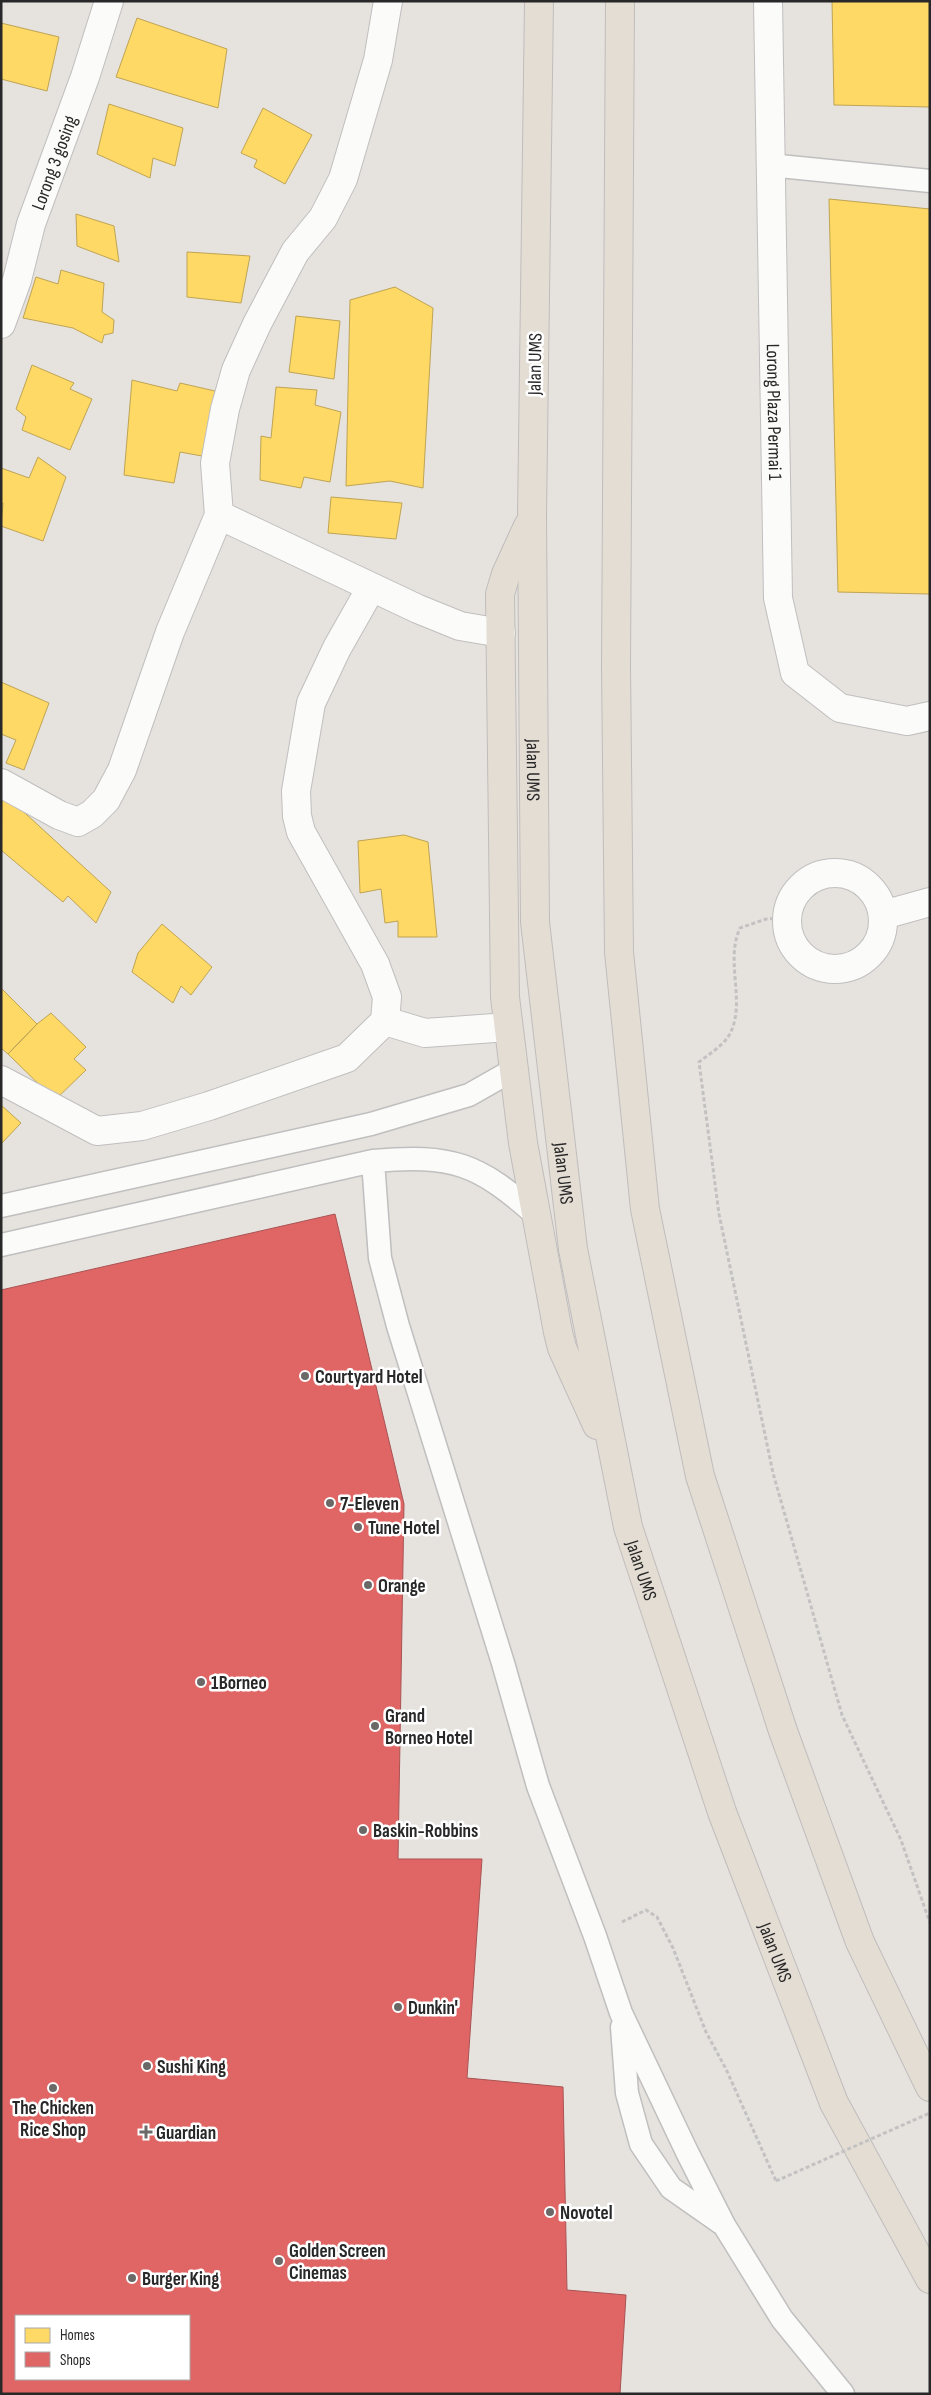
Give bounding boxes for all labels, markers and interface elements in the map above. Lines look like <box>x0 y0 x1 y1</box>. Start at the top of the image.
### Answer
street label: Lorong 3 gosing <box>27 112 83 214</box>
street label: Jalan UMS <box>523 333 548 396</box>
street label: Lorong Plaza Permai 1 <box>761 344 786 481</box>
street label: Jalan UMS <box>521 738 544 801</box>
street label: Jalan UMS <box>548 1140 578 1206</box>
place label: Courtyard Hotel <box>315 1366 423 1389</box>
marker: Courtyard Hotel <box>299 1370 311 1382</box>
place label: 7-Eleven <box>340 1493 399 1516</box>
marker: 7-Eleven <box>324 1497 336 1509</box>
place label: Tune Hotel <box>368 1517 440 1540</box>
marker: Tune Hotel <box>352 1521 364 1533</box>
street label: Jalan UMS <box>620 1536 661 1604</box>
place label: Orange <box>378 1575 426 1598</box>
marker: Orange <box>362 1579 374 1591</box>
place label: 1Borneo <box>211 1672 267 1695</box>
marker: 1Borneo <box>195 1676 207 1688</box>
place label: Grand Borneo Hotel <box>385 1705 473 1750</box>
marker: Grand Borneo Hotel <box>369 1720 381 1732</box>
place label: Baskin-Robbins <box>373 1820 478 1843</box>
marker: Baskin-Robbins <box>357 1824 369 1836</box>
street label: Jalan UMS <box>752 1919 796 1986</box>
place label: Dunkin' <box>408 1997 458 2020</box>
marker: Dunkin' <box>392 2001 404 2013</box>
place label: Sushi King <box>157 2056 226 2079</box>
marker: Sushi King <box>141 2060 153 2072</box>
marker: The Chicken Rice Shop <box>47 2082 59 2094</box>
place label: The Chicken Rice Shop <box>12 2097 94 2142</box>
place label: Guardian <box>156 2122 216 2145</box>
marker: Guardian <box>140 2126 152 2138</box>
place label: Novotel <box>560 2202 613 2225</box>
marker: Novotel <box>544 2206 556 2218</box>
place label: Golden Screen Cinemas <box>289 2240 386 2285</box>
marker: Golden Screen Cinemas <box>273 2255 285 2267</box>
place label: Burger King <box>142 2268 219 2291</box>
marker: Burger King <box>126 2272 138 2284</box>
legend <box>15 2315 190 2380</box>
text: Homes <box>60 2326 95 2345</box>
text: Shops <box>60 2351 91 2370</box>

